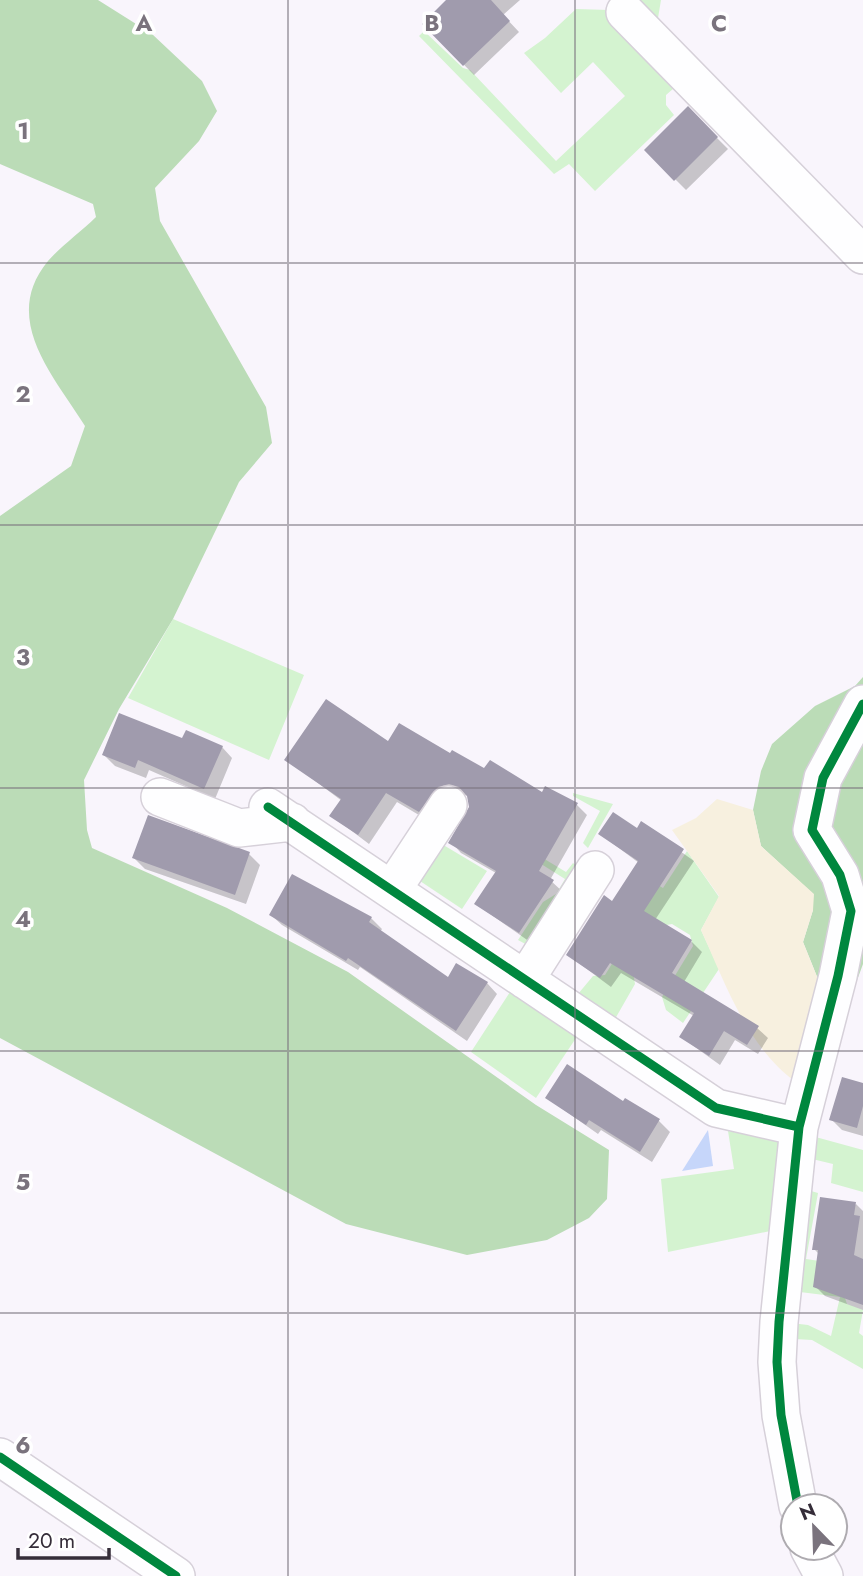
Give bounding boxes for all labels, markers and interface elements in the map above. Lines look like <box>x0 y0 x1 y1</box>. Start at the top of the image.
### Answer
text: A <box>135 6 153 40</box>
text: B <box>424 6 440 40</box>
text: C <box>711 6 727 40</box>
text: 1 <box>17 114 29 148</box>
text: 2 <box>15 377 31 411</box>
text: 3 <box>16 640 30 674</box>
text: 4 <box>15 902 31 936</box>
text: 5 <box>16 1165 30 1199</box>
text: 6 <box>15 1428 31 1462</box>
north arrow <box>779 1492 849 1562</box>
text: N <box>795 1496 820 1527</box>
scale bar <box>18 1516 108 1560</box>
text: 20 m <box>28 1526 75 1556</box>

